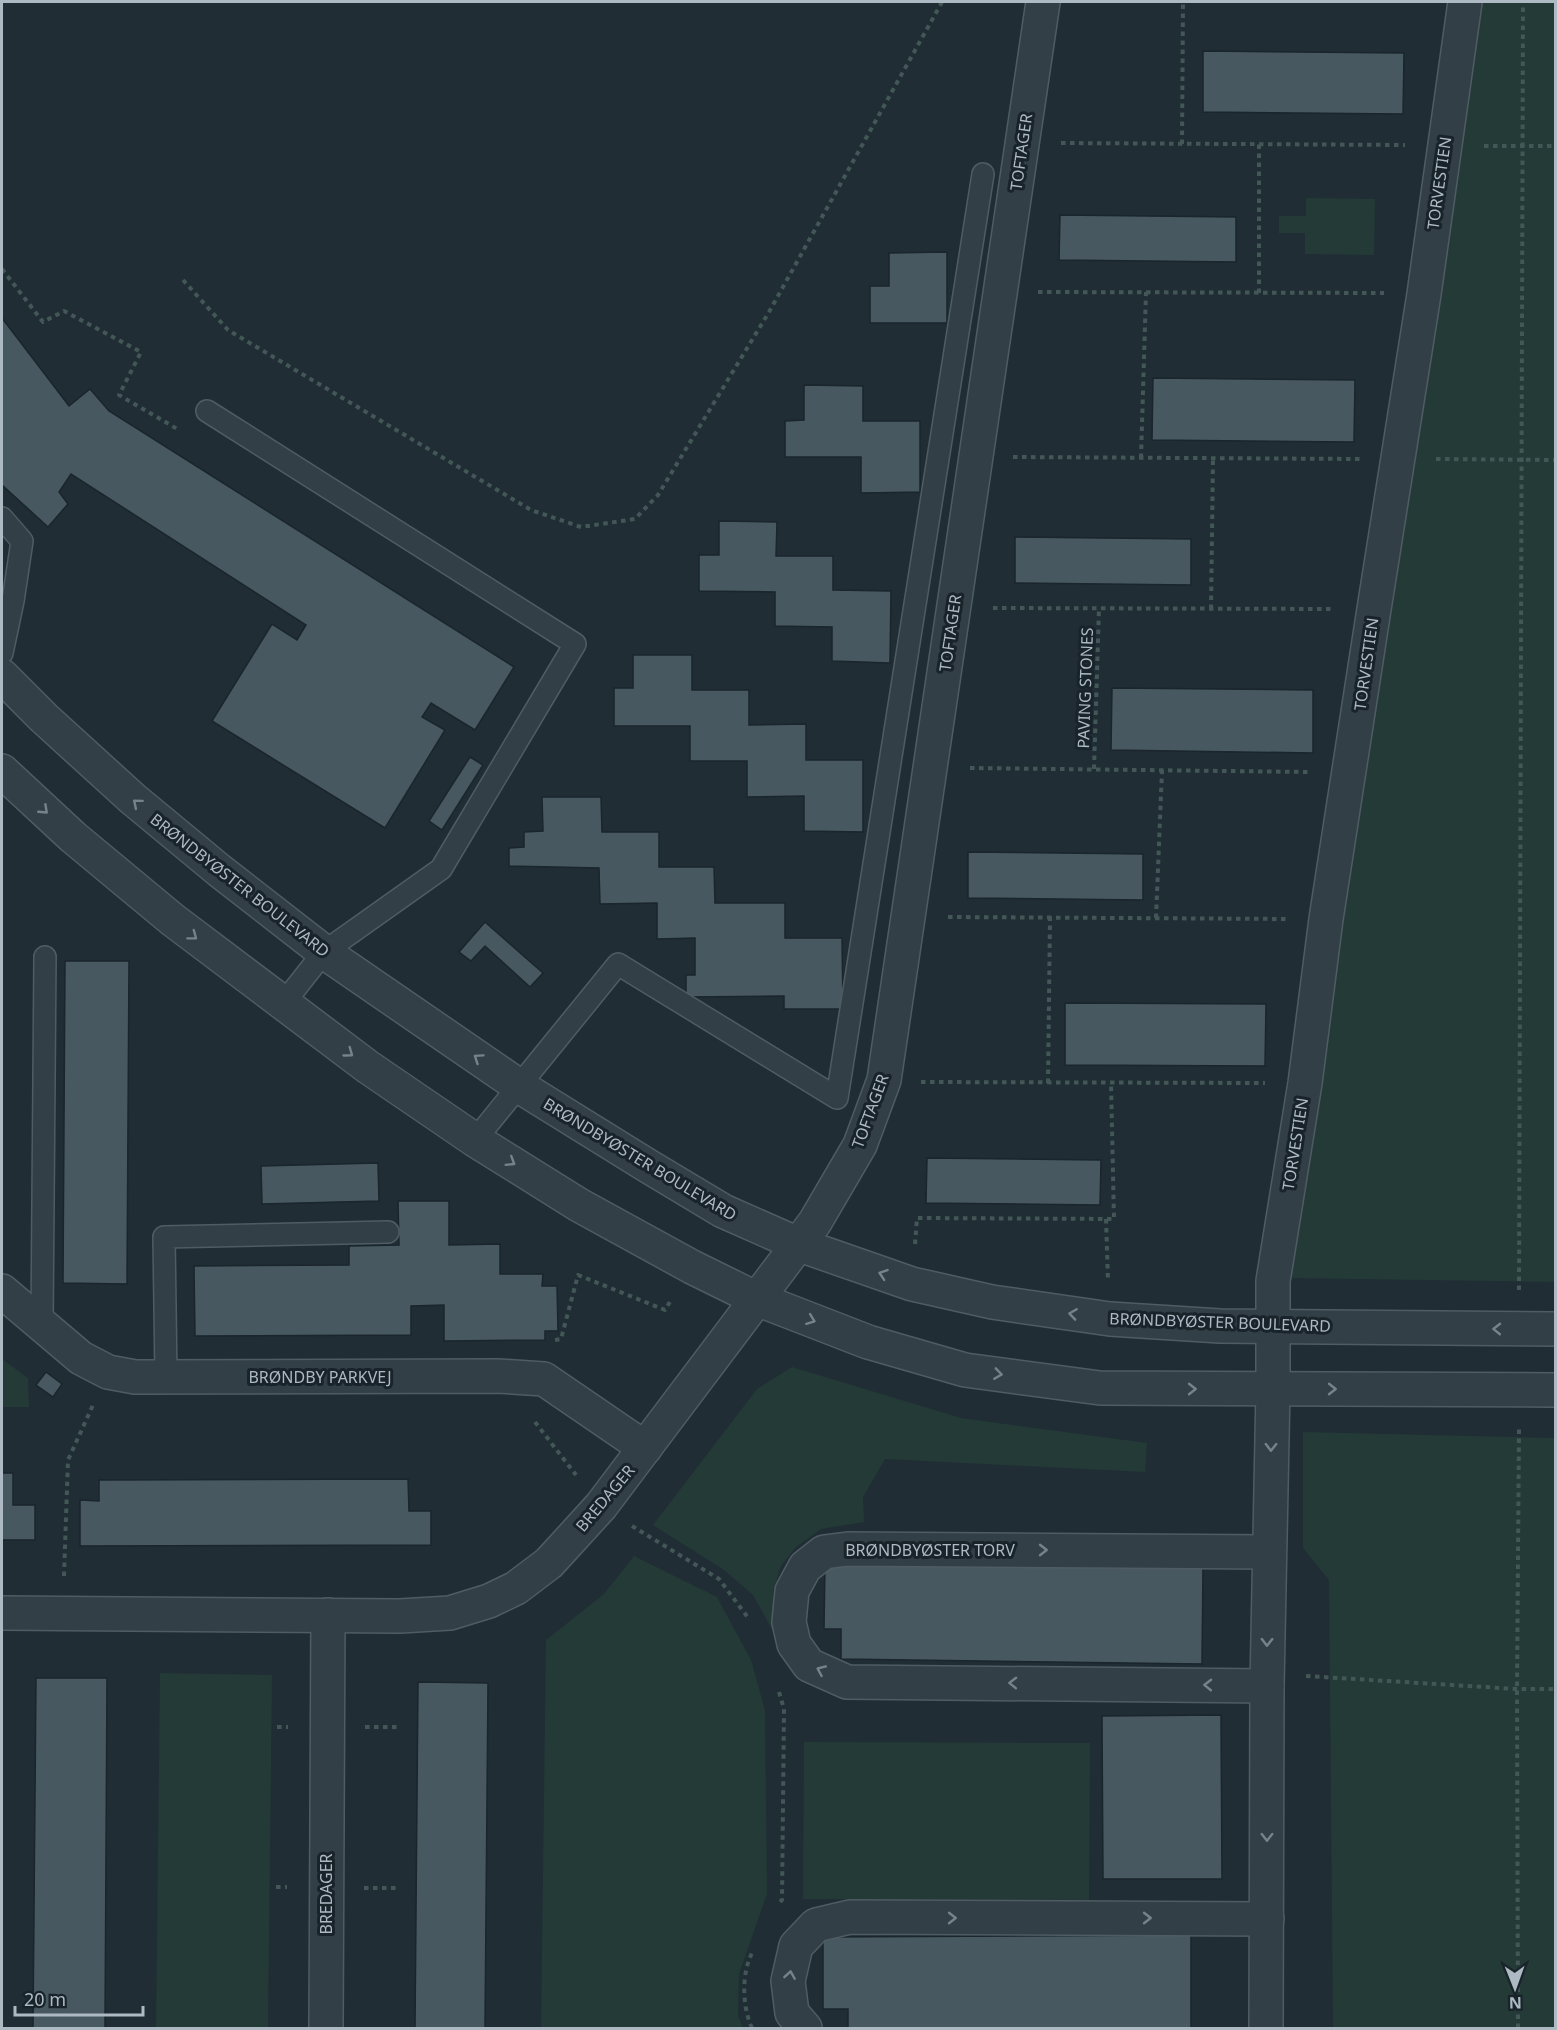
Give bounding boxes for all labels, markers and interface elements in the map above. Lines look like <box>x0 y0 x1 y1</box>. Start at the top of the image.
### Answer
street label: TOFTAGER <box>1005 112 1037 192</box>
street label: TORVESTIEN <box>1422 135 1456 231</box>
street label: TOFTAGER <box>934 593 966 673</box>
street label: TORVESTIEN <box>1349 616 1383 712</box>
street label: PAVING STONES <box>1072 627 1098 749</box>
one-way arrow <box>133 799 144 810</box>
one-way arrow <box>37 803 48 814</box>
street label: BRØNDBYØSTER BOULEVARD <box>146 808 334 962</box>
one-way arrow <box>187 929 198 940</box>
one-way arrow <box>343 1046 354 1057</box>
one-way arrow <box>474 1053 484 1065</box>
street label: TOFTAGER <box>846 1071 894 1151</box>
street label: BRØNDBYØSTER BOULEVARD <box>539 1092 741 1226</box>
street label: TORVESTIEN <box>1277 1096 1313 1192</box>
one-way arrow <box>505 1155 515 1167</box>
one-way arrow <box>878 1268 889 1281</box>
street label: BRØNDBYØSTER BOULEVARD <box>1109 1307 1331 1337</box>
one-way arrow <box>1069 1308 1078 1320</box>
one-way arrow <box>805 1313 816 1325</box>
one-way arrow <box>1493 1323 1502 1335</box>
street label: BRØNDBY PARKVEJ <box>248 1366 392 1388</box>
one-way arrow <box>993 1368 1003 1380</box>
one-way arrow <box>1188 1383 1197 1395</box>
one-way arrow <box>1327 1383 1336 1395</box>
one-way arrow <box>1264 1443 1277 1452</box>
street label: BREDAGER <box>571 1460 639 1536</box>
street label: BRØNDBYØSTER TORV <box>845 1539 1015 1561</box>
one-way arrow <box>1038 1544 1047 1557</box>
one-way arrow <box>1261 1638 1273 1647</box>
one-way arrow <box>816 1666 827 1678</box>
one-way arrow <box>1009 1677 1018 1690</box>
one-way arrow <box>1204 1679 1213 1691</box>
one-way arrow <box>1261 1833 1273 1842</box>
street label: BREDAGER <box>315 1853 337 1935</box>
one-way arrow <box>947 1911 956 1924</box>
one-way arrow <box>1142 1912 1151 1925</box>
north arrow <box>1485 1958 1545 2018</box>
one-way arrow <box>784 1970 796 1980</box>
scale bar <box>15 1979 142 2017</box>
text: 20 m <box>24 1987 66 2011</box>
text: N <box>1509 1992 1522 2014</box>

